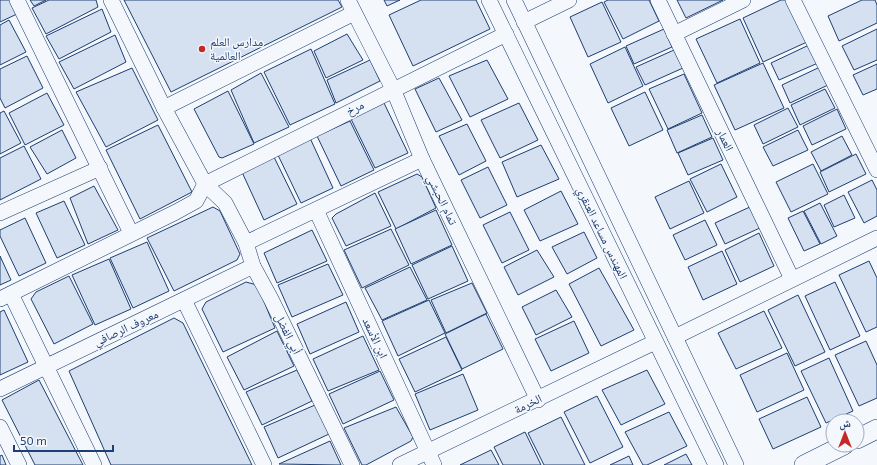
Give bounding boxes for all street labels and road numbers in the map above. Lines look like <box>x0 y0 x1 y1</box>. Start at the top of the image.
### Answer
street label: مرخ <box>343 97 366 118</box>
street label: العمار <box>714 125 737 153</box>
street label: تمام الحبشي <box>421 172 461 229</box>
street label: المهندس مساعد العنقري <box>571 184 631 283</box>
street label: معروف الرصافي <box>91 306 162 352</box>
street label: أبي الفضل <box>269 311 305 358</box>
street label: ابن الأسعد <box>359 315 391 361</box>
street label: الخرمة <box>511 390 544 416</box>

